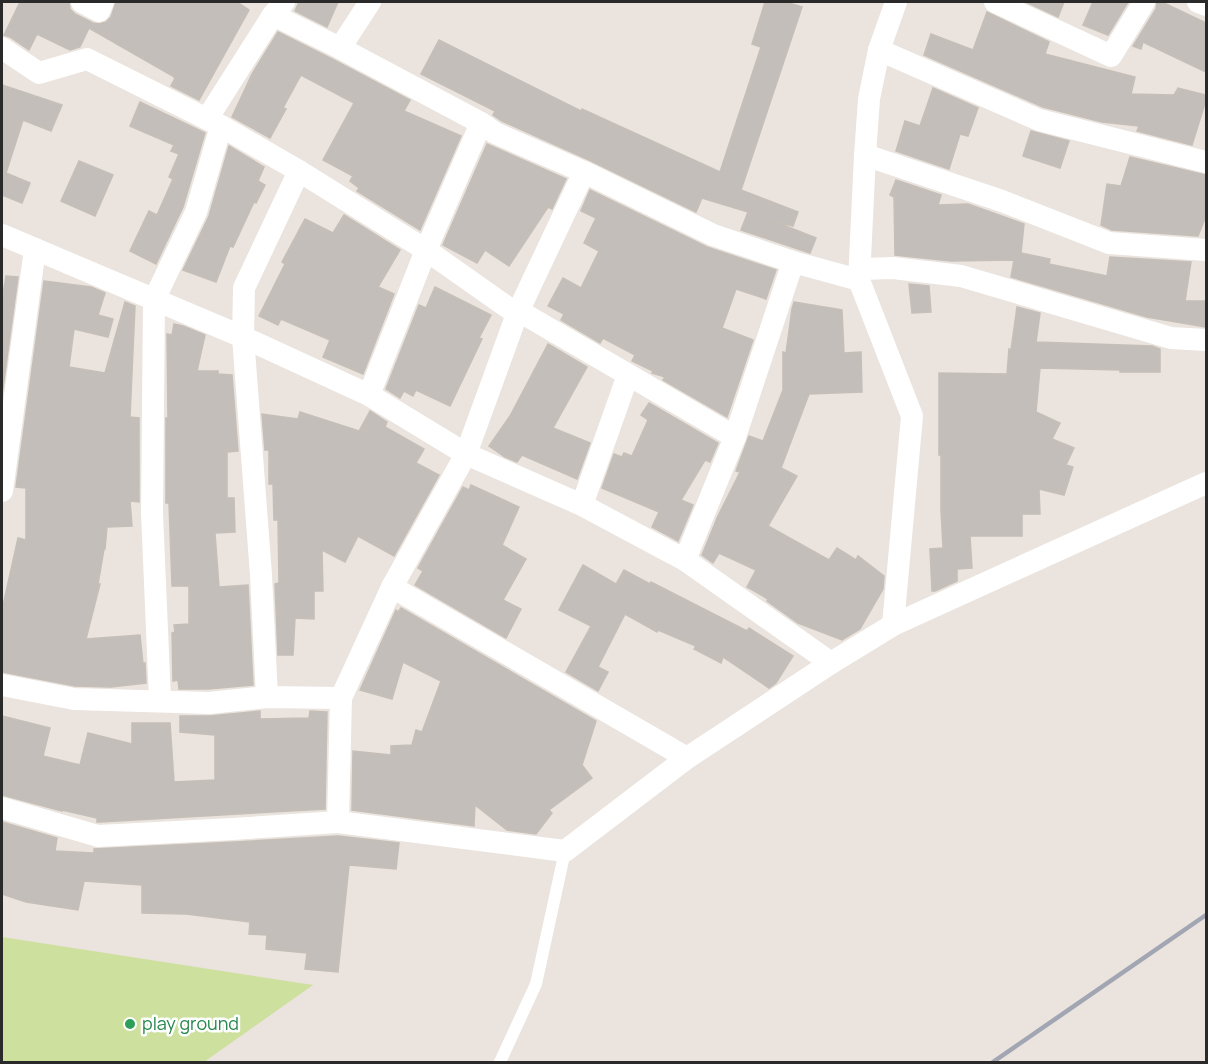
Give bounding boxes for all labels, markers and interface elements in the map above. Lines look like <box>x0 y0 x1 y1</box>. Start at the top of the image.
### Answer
place label: play ground <box>142 1011 239 1035</box>
marker: play ground <box>123 1017 137 1031</box>

